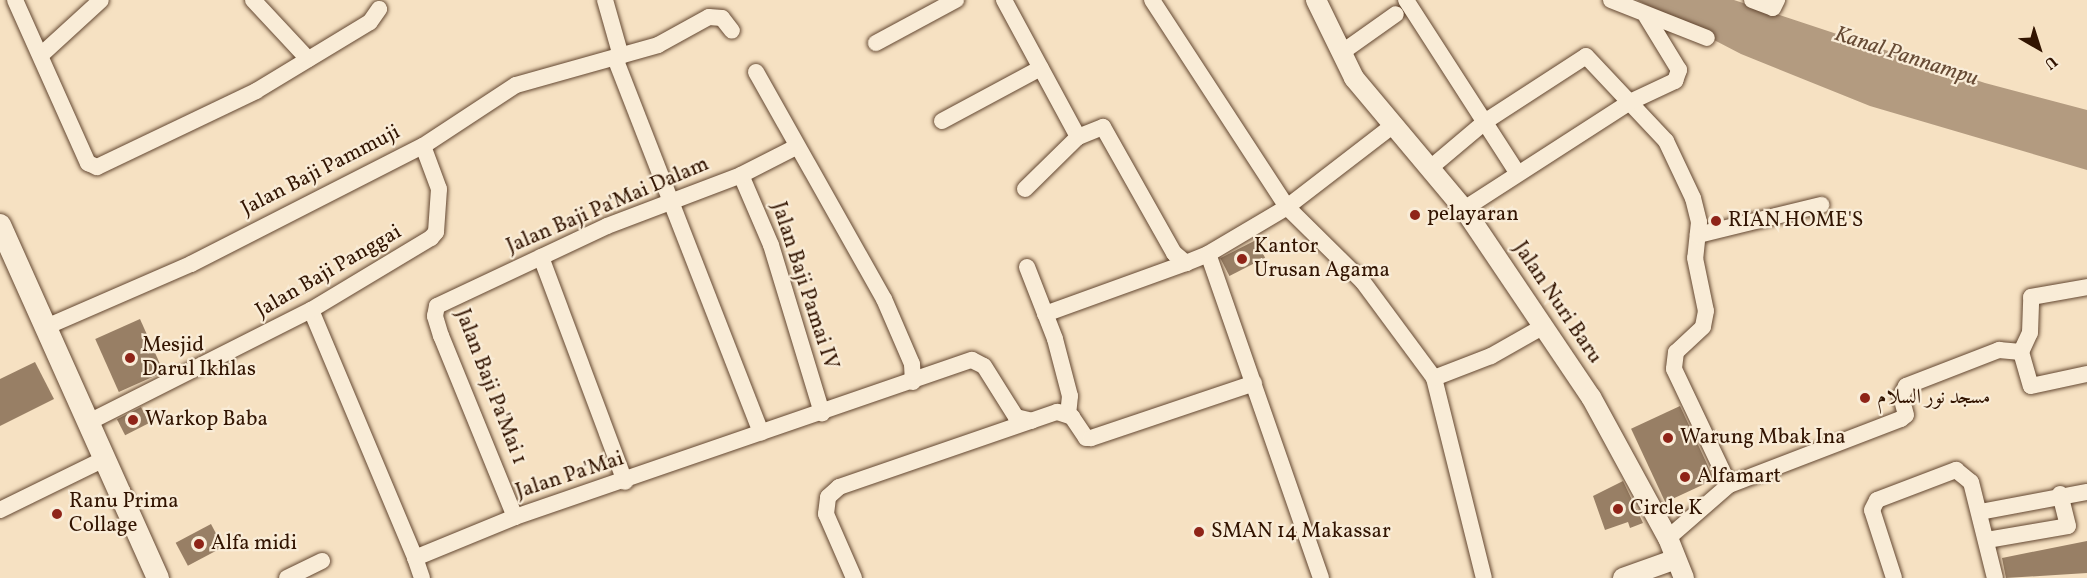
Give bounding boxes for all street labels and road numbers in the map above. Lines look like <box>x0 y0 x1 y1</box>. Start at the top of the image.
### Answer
street label: Jalan Baji Pammuji <box>237 120 405 222</box>
street label: Jalan Baji Pa'Mai Dalam <box>503 152 713 260</box>
street label: Jalan Baji Pamai IV <box>765 199 843 373</box>
street label: Jalan Baji Panggai <box>252 220 406 324</box>
street label: Jalan Nuri Baru <box>1507 237 1607 369</box>
street label: Jalan Baji Pa'Mai 1 <box>449 306 531 468</box>
street label: Jalan Pa'Mai <box>513 447 627 505</box>

